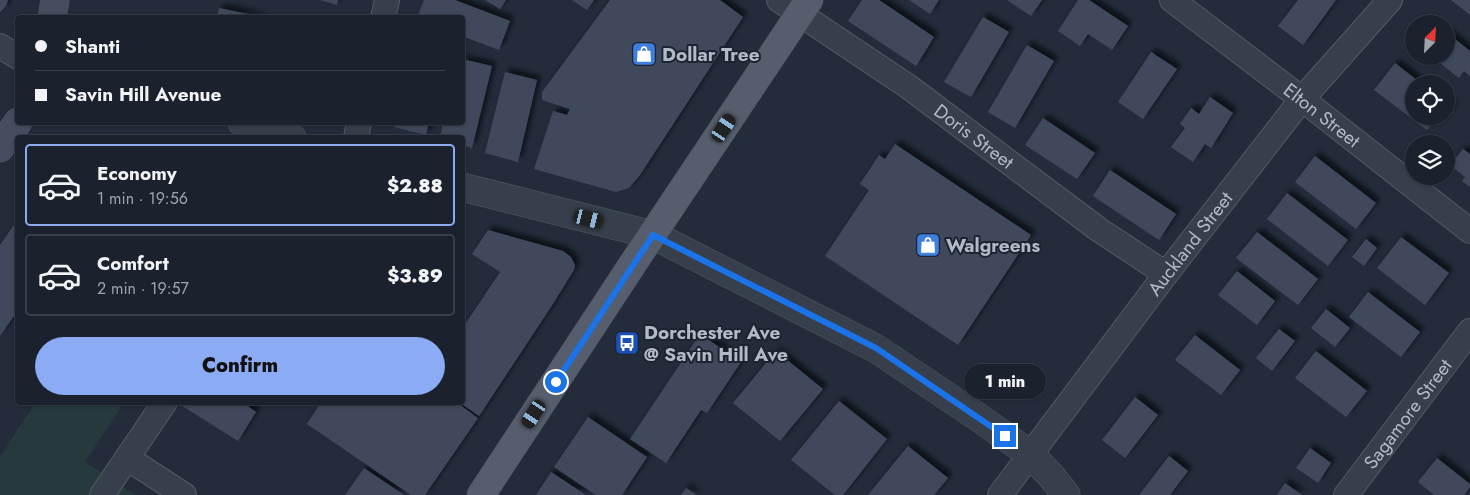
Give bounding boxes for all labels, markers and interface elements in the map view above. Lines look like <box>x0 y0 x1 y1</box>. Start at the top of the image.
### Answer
north arrow <box>1405 15 1455 65</box>
map controls <box>1405 15 1455 185</box>
text: Shanti <box>65 33 120 60</box>
shop icon: Dollar Tree <box>631 41 657 67</box>
place label: Dollar Tree <box>662 41 760 68</box>
button: locate <box>1405 75 1455 125</box>
street label: Elton Street <box>1278 77 1366 154</box>
text: Savin Hill Avenue <box>65 81 221 108</box>
street label: Doris Street <box>928 98 1020 176</box>
car <box>709 111 738 145</box>
button: layers <box>1405 135 1455 185</box>
text: Economy <box>97 160 177 187</box>
icon: car <box>37 163 82 208</box>
text: $2.88 <box>387 172 443 199</box>
street label: Auckland Street <box>1141 186 1239 302</box>
text: 1 min · 19:56 <box>97 187 188 210</box>
car <box>572 208 605 230</box>
shop icon: Walgreens <box>915 232 941 258</box>
place label: Walgreens <box>946 232 1041 259</box>
text: Comfort <box>97 250 169 277</box>
icon: car <box>37 253 82 298</box>
text: $3.89 <box>387 262 443 289</box>
text: 2 min · 19:57 <box>97 277 189 300</box>
place label: Dorchester Ave @ Savin Hill Ave <box>644 319 788 368</box>
bus stop icon: Dorchester Ave @ Savin Hill Ave <box>614 330 640 356</box>
button: Confirm <box>35 337 445 395</box>
street label: Sagamore Street <box>1357 353 1459 475</box>
callout: 1 min <box>964 364 1046 398</box>
text: 1 min <box>985 370 1025 393</box>
route start <box>545 371 567 393</box>
car <box>519 397 548 431</box>
route end <box>994 425 1016 447</box>

